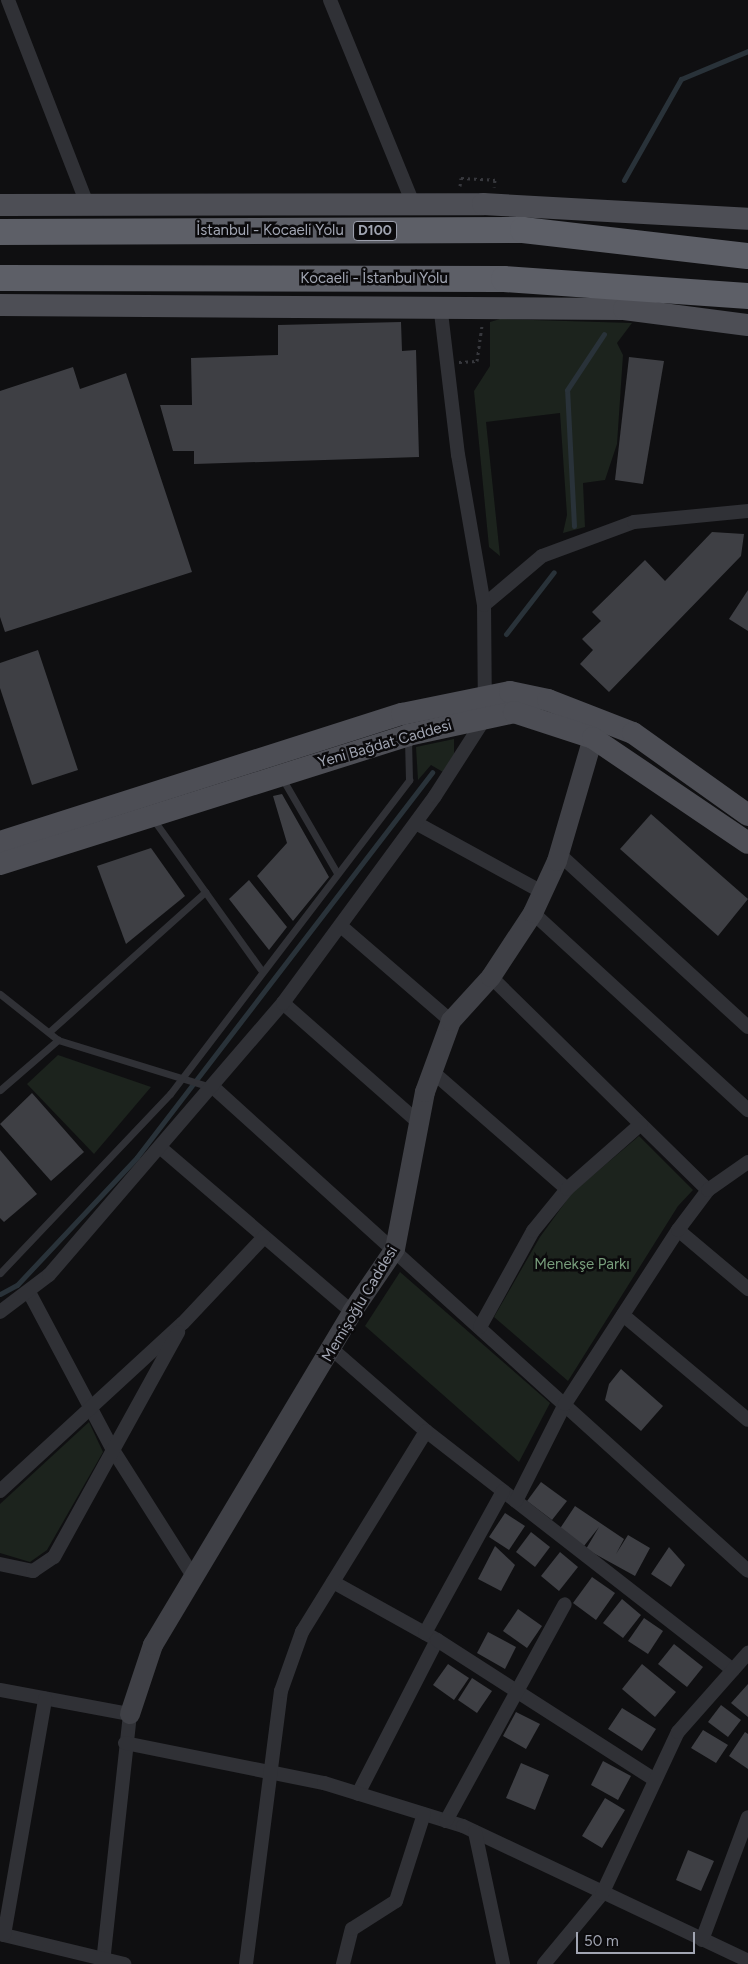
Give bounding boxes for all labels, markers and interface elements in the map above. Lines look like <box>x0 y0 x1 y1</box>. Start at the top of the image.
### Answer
road number: D100 <box>352 220 398 242</box>
street label: İstanbul - Kocaeli Yolu <box>196 222 344 240</box>
street label: Kocaeli - İstanbul Yolu <box>300 270 448 288</box>
street label: Yeni Bağdat Caddesi <box>316 716 454 772</box>
street label: Memişoğlu Caddesi <box>318 1243 402 1365</box>
park label: Menekşe Parkı <box>534 1256 630 1274</box>
scale bar <box>578 1922 697 1954</box>
text: 50 m <box>584 1932 619 1950</box>

